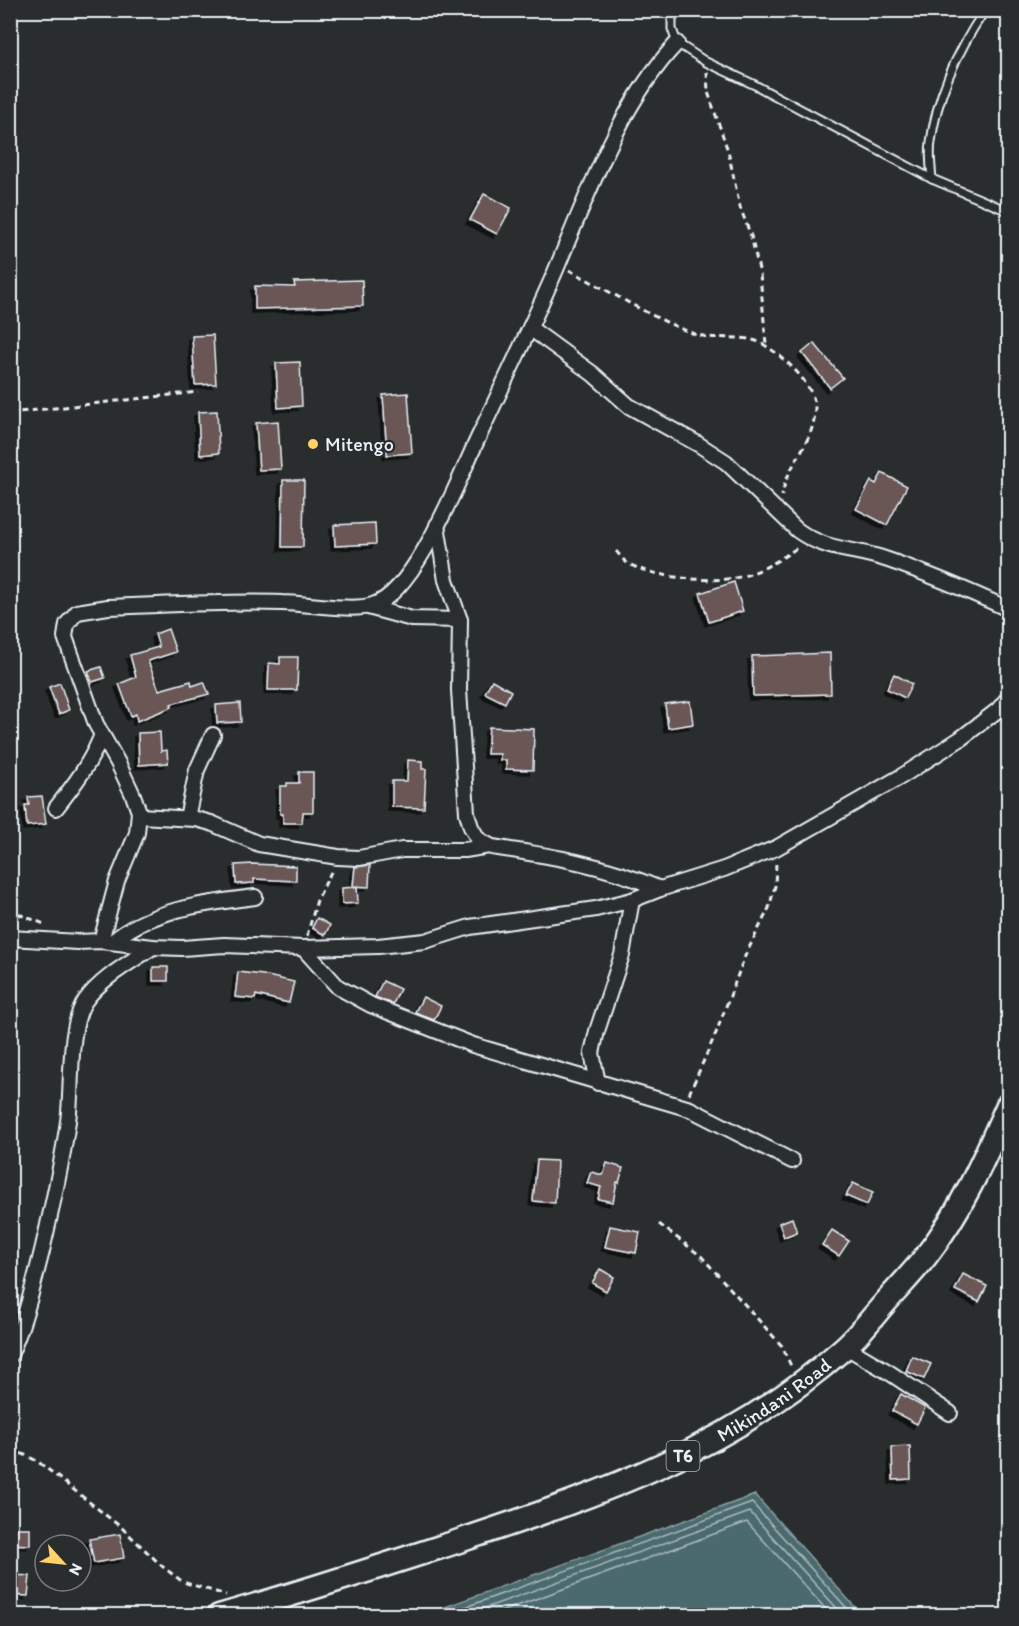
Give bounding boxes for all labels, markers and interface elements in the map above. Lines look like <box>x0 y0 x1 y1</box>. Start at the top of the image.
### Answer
place label: Mitengo <box>325 432 394 456</box>
marker: Mitengo <box>306 437 320 451</box>
street label: Mikindani Road <box>713 1352 836 1447</box>
road number: T6 <box>666 1441 700 1471</box>
north arrow <box>33 1533 93 1593</box>
text: N <box>65 1560 87 1579</box>

